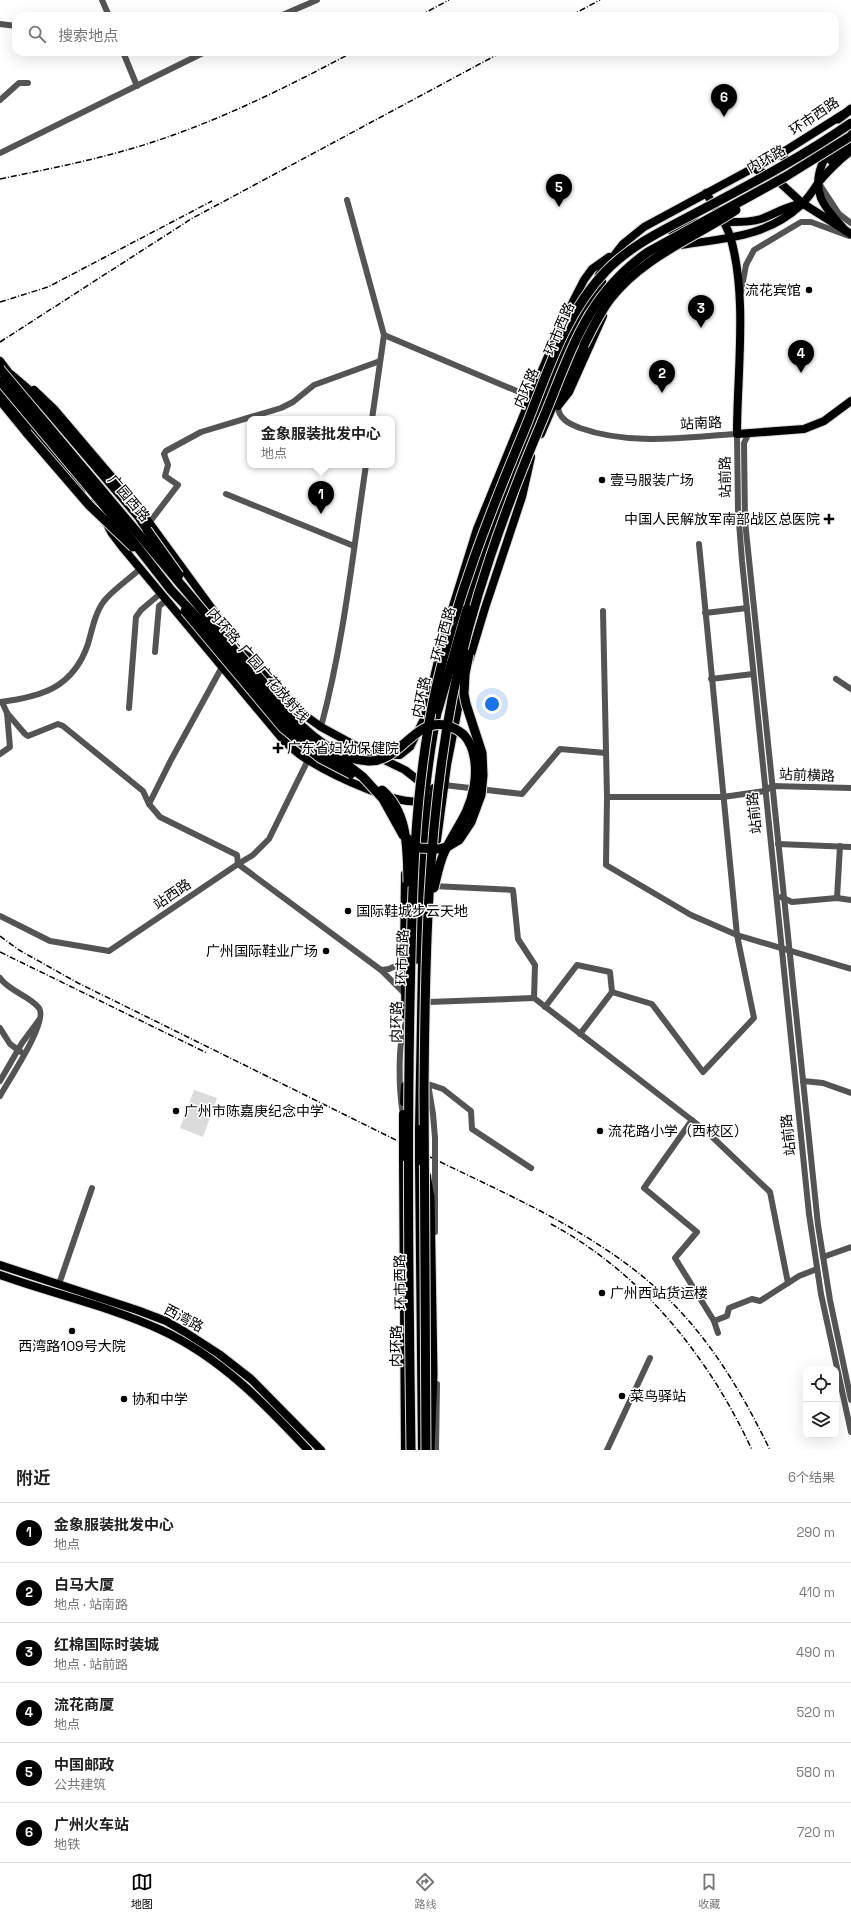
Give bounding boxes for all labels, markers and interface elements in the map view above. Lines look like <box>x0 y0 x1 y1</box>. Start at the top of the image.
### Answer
search box <box>12 12 839 56</box>
icon: search <box>26 23 48 45</box>
text: 搜索地点 <box>58 26 118 45</box>
pin: 6 <box>711 84 737 117</box>
street label: 环市西路 <box>786 93 842 139</box>
street label: 内环路 <box>743 141 789 177</box>
pin: 5 <box>546 174 572 207</box>
place label: 流花宾馆 <box>745 281 801 299</box>
marker: 流花宾馆 <box>804 285 814 295</box>
pin: 3 <box>688 295 714 328</box>
street label: 环市西路 <box>540 300 578 358</box>
pin: 4 <box>788 340 814 373</box>
pin: 2 <box>649 360 675 393</box>
street label: 内环路 <box>510 365 542 411</box>
street label: 站南路 <box>680 413 722 433</box>
popup <box>247 416 395 468</box>
text: 金象服装批发中心 <box>261 424 381 443</box>
text: 地点 <box>261 445 287 462</box>
street label: 站前路 <box>716 456 734 498</box>
street label: 广园西路 <box>104 471 154 525</box>
place label: 壹马服装广场 <box>610 471 694 489</box>
marker: 壹马服装广场 <box>597 475 607 485</box>
pin: 1 <box>308 481 334 514</box>
place label: 中国人民解放军南部战区总医院 <box>624 510 820 528</box>
marker: 中国人民解放军南部战区总医院 <box>823 513 835 525</box>
street label: 内环路-广园广花放射线 <box>203 604 313 726</box>
street label: 环市西路 <box>427 605 459 663</box>
street label: 内环路 <box>408 675 434 719</box>
your location <box>482 694 502 714</box>
place label: 广东省妇幼保健院 <box>287 739 399 757</box>
marker: 广东省妇幼保健院 <box>272 742 284 754</box>
street label: 站前横路 <box>779 765 835 785</box>
street label: 站前路 <box>743 791 765 835</box>
street label: 站西路 <box>150 875 194 913</box>
place label: 国际鞋城步云天地 <box>356 902 468 920</box>
marker: 国际鞋城步云天地 <box>343 906 353 916</box>
street label: 环市西路 <box>392 929 412 985</box>
place label: 广州国际鞋业广场 <box>206 942 318 960</box>
marker: 广州国际鞋业广场 <box>321 946 331 956</box>
street label: 内环路 <box>387 1001 405 1043</box>
place label: 广州市陈嘉庚纪念中学 <box>184 1102 324 1120</box>
marker: 广州市陈嘉庚纪念中学 <box>171 1106 181 1116</box>
street label: 站前路 <box>777 1113 799 1157</box>
place label: 流花路小学（西校区） <box>608 1122 748 1140</box>
marker: 流花路小学（西校区） <box>595 1126 605 1136</box>
street label: 环市西路 <box>391 1254 409 1310</box>
place label: 广州西站货运楼 <box>610 1284 708 1302</box>
marker: 广州西站货运楼 <box>597 1288 607 1298</box>
street label: 西湾路 <box>161 1300 207 1336</box>
street label: 内环路 <box>387 1325 405 1367</box>
marker: 西湾路109号大院 <box>67 1326 77 1336</box>
place label: 西湾路109号大院 <box>18 1337 126 1355</box>
map controls <box>803 1366 839 1438</box>
button: locate <box>803 1366 839 1402</box>
place label: 菜鸟驿站 <box>630 1387 686 1405</box>
place label: 协和中学 <box>132 1390 188 1408</box>
marker: 菜鸟驿站 <box>617 1391 627 1401</box>
marker: 协和中学 <box>119 1394 129 1404</box>
button: layers <box>803 1402 839 1438</box>
text: 附近 <box>16 1467 50 1489</box>
text: 6个结果 <box>788 1469 835 1486</box>
text: 金象服装批发中心 <box>54 1515 174 1534</box>
text: 1 <box>26 1524 32 1541</box>
text: 290 m <box>796 1524 835 1541</box>
text: 地点 <box>54 1536 80 1553</box>
text: 白马大厦 <box>54 1575 114 1594</box>
text: 2 <box>25 1584 33 1601</box>
text: 410 m <box>799 1584 835 1601</box>
text: 地点 · 站南路 <box>54 1596 128 1613</box>
text: 红棉国际时装城 <box>54 1635 159 1654</box>
text: 3 <box>25 1644 33 1661</box>
text: 490 m <box>796 1644 835 1661</box>
text: 地点 · 站前路 <box>54 1656 128 1673</box>
text: 流花商厦 <box>54 1695 114 1714</box>
text: 4 <box>25 1704 33 1721</box>
text: 520 m <box>797 1704 835 1721</box>
text: 地点 <box>54 1716 80 1733</box>
text: 中国邮政 <box>54 1755 114 1774</box>
text: 5 <box>25 1764 33 1781</box>
text: 580 m <box>796 1764 835 1781</box>
text: 公共建筑 <box>54 1776 106 1793</box>
text: 广州火车站 <box>54 1815 129 1834</box>
text: 6 <box>25 1824 33 1841</box>
text: 720 m <box>797 1824 835 1841</box>
text: 地铁 <box>54 1836 80 1853</box>
tab: 地图 <box>131 1871 153 1911</box>
tab: 路线 <box>414 1871 436 1911</box>
tab: 收藏 <box>698 1871 720 1911</box>

